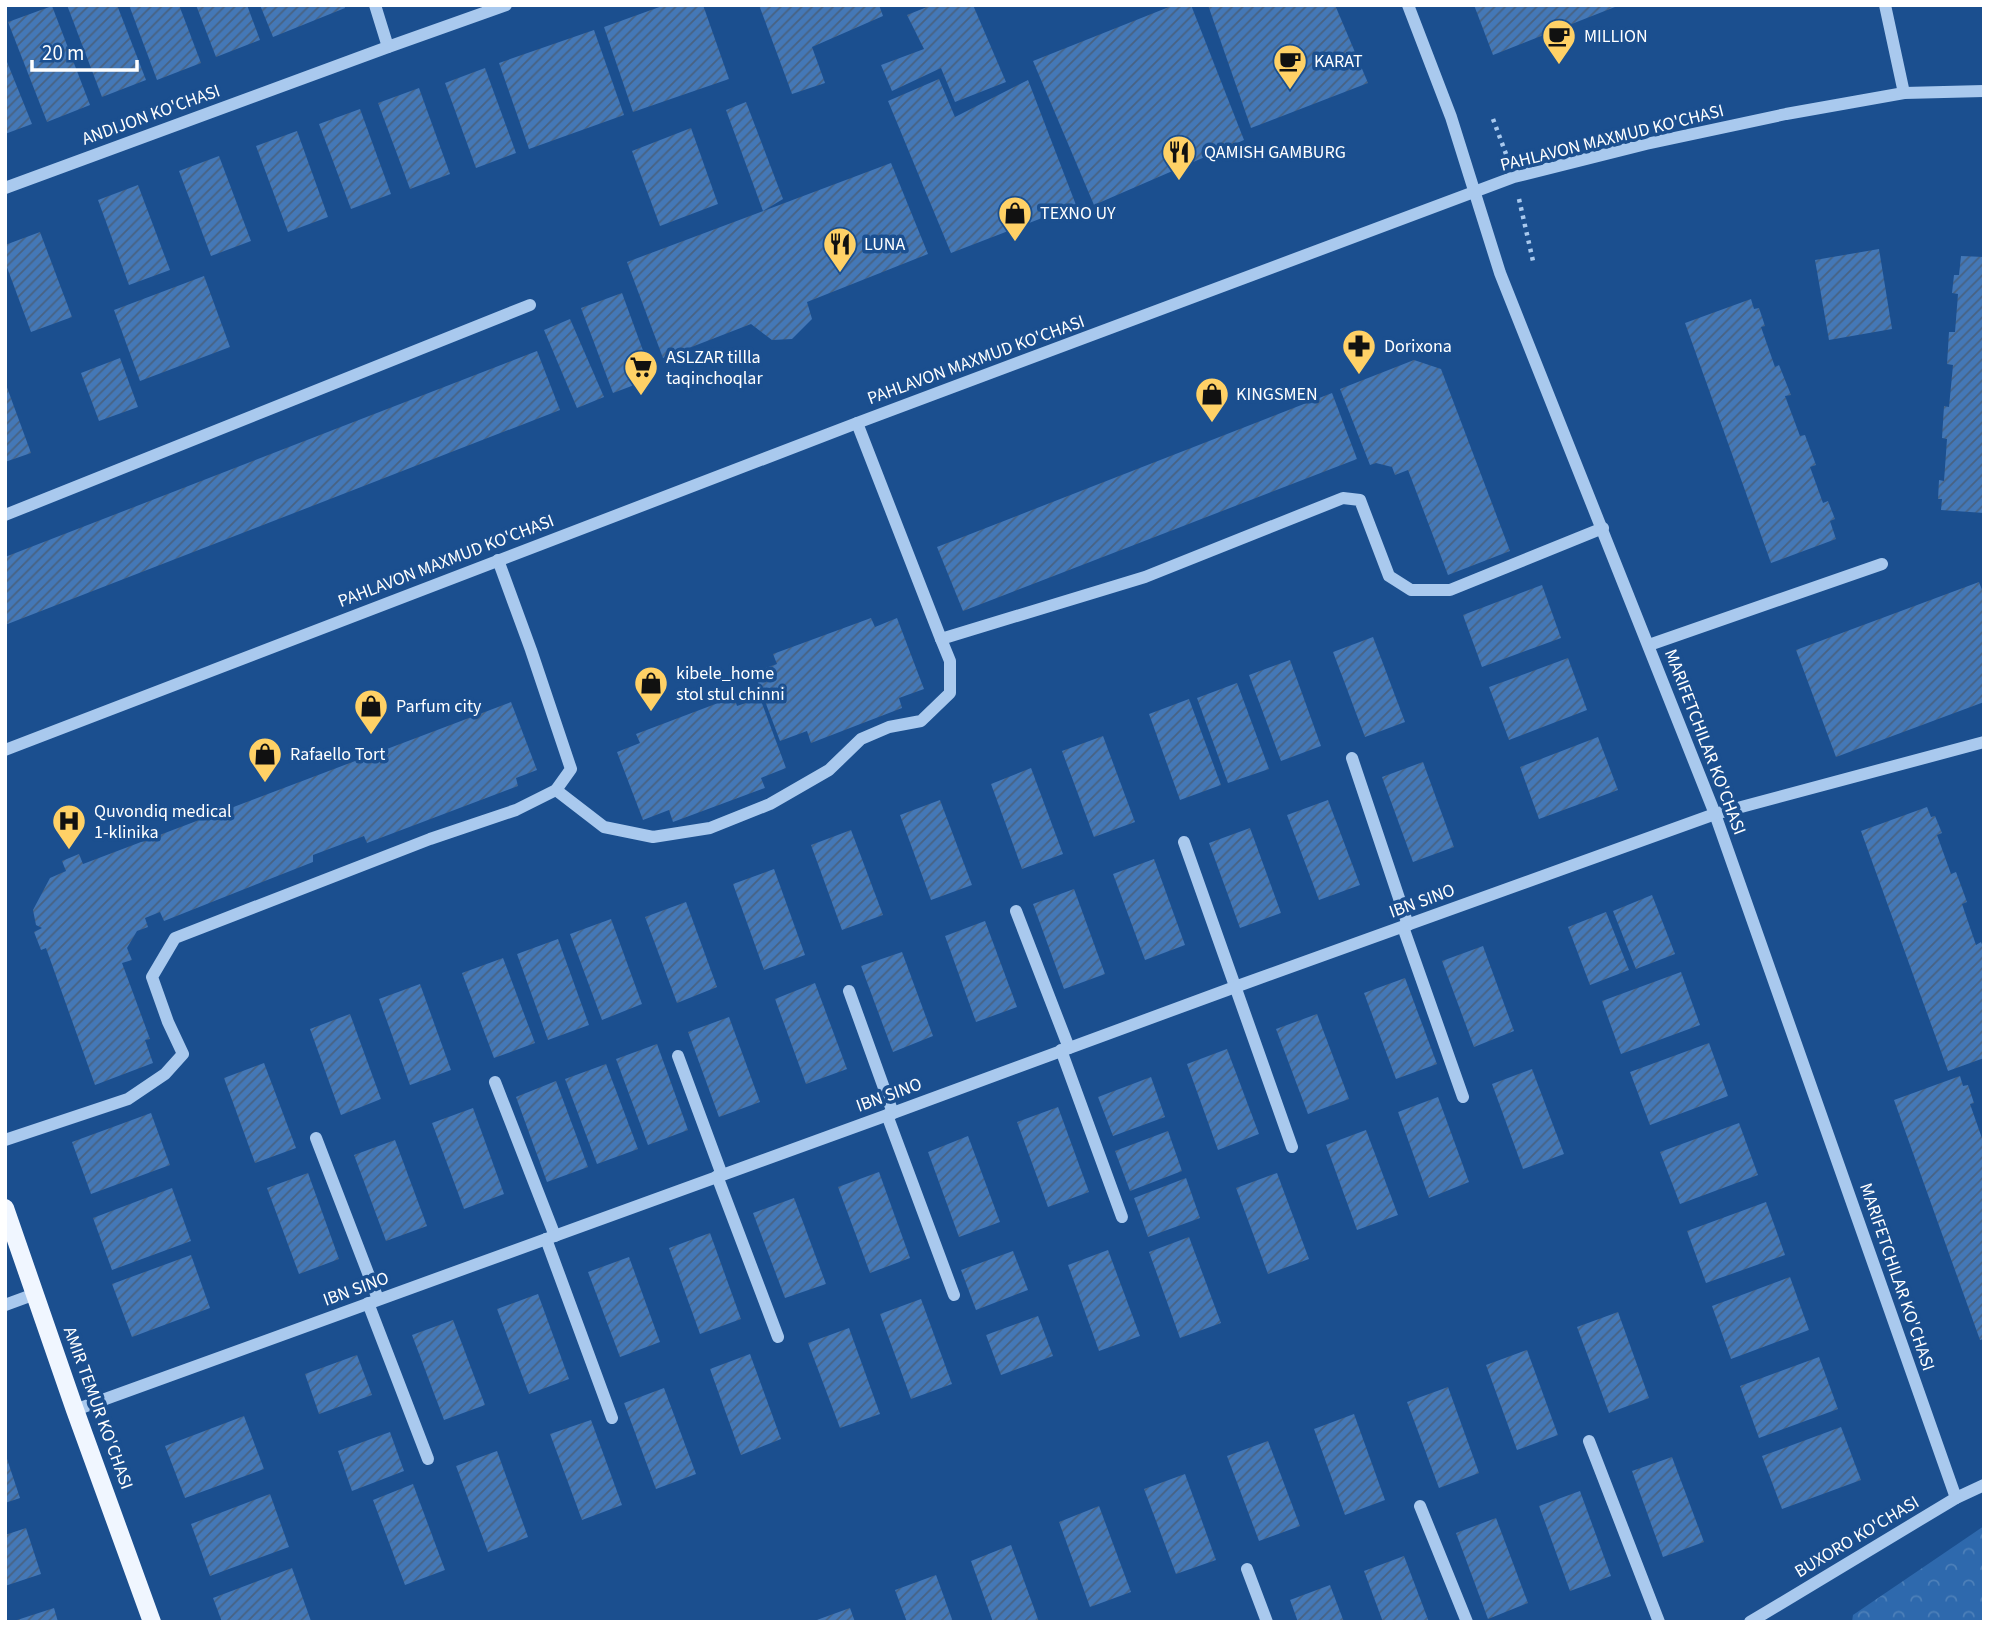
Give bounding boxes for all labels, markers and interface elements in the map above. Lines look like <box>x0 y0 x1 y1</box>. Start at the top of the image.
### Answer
cafe icon: MILLION <box>1540 17 1578 66</box>
place label: MILLION <box>1584 24 1648 49</box>
scale bar <box>32 28 136 72</box>
text: 20 m <box>42 38 84 68</box>
cafe icon: KARAT <box>1271 42 1309 91</box>
place label: KARAT <box>1314 49 1363 74</box>
street label: ANDIJON KO'CHASI <box>78 78 224 152</box>
street label: PAHLAVON MAXMUD KO'CHASI <box>1498 98 1726 178</box>
restaurant icon: QAMISH GAMBURG <box>1160 133 1198 182</box>
place label: QAMISH GAMBURG <box>1204 140 1346 165</box>
shop icon: TEXNO UY <box>996 194 1034 243</box>
place label: TEXNO UY <box>1040 201 1116 226</box>
restaurant icon: LUNA <box>821 225 859 274</box>
place label: LUNA <box>864 232 905 257</box>
street label: PAHLAVON MAXMUD KO'CHASI <box>864 309 1088 411</box>
pharmacy icon: Dorixona <box>1340 327 1378 376</box>
place label: Dorixona <box>1384 334 1452 359</box>
place label: ASLZAR tillla taqinchoqlar <box>666 345 763 391</box>
supermarket icon: ASLZAR tillla taqinchoqlar <box>622 348 660 397</box>
shop icon: KINGSMEN <box>1193 375 1231 424</box>
place label: KINGSMEN <box>1236 382 1318 407</box>
street label: PAHLAVON MAXMUD KO'CHASI <box>334 508 558 614</box>
street label: MARIFETCHILAR KO'CHASI <box>1658 645 1752 839</box>
place label: kibele_home stol stul chinni <box>676 661 785 707</box>
shop icon: kibele_home stol stul chinni <box>632 664 670 713</box>
shop icon: Parfum city <box>352 687 390 736</box>
place label: Parfum city <box>396 694 482 719</box>
shop icon: Rafaello Tort <box>246 735 284 784</box>
place label: Rafaello Tort <box>290 742 385 767</box>
place label: Quvondiq medical 1-klinika <box>94 799 232 845</box>
hospital icon: Quvondiq medical 1-klinika <box>50 802 88 851</box>
street label: IBN SINO <box>1386 878 1459 924</box>
street label: IBN SINO <box>853 1072 926 1118</box>
street label: MARIFETCHILAR KO'CHASI <box>1853 1180 1941 1374</box>
street label: IBN SINO <box>320 1266 393 1312</box>
street label: AMIR TEMUR KO'CHASI <box>57 1323 139 1493</box>
street label: BUXORO KO'CHASI <box>1790 1490 1924 1584</box>

